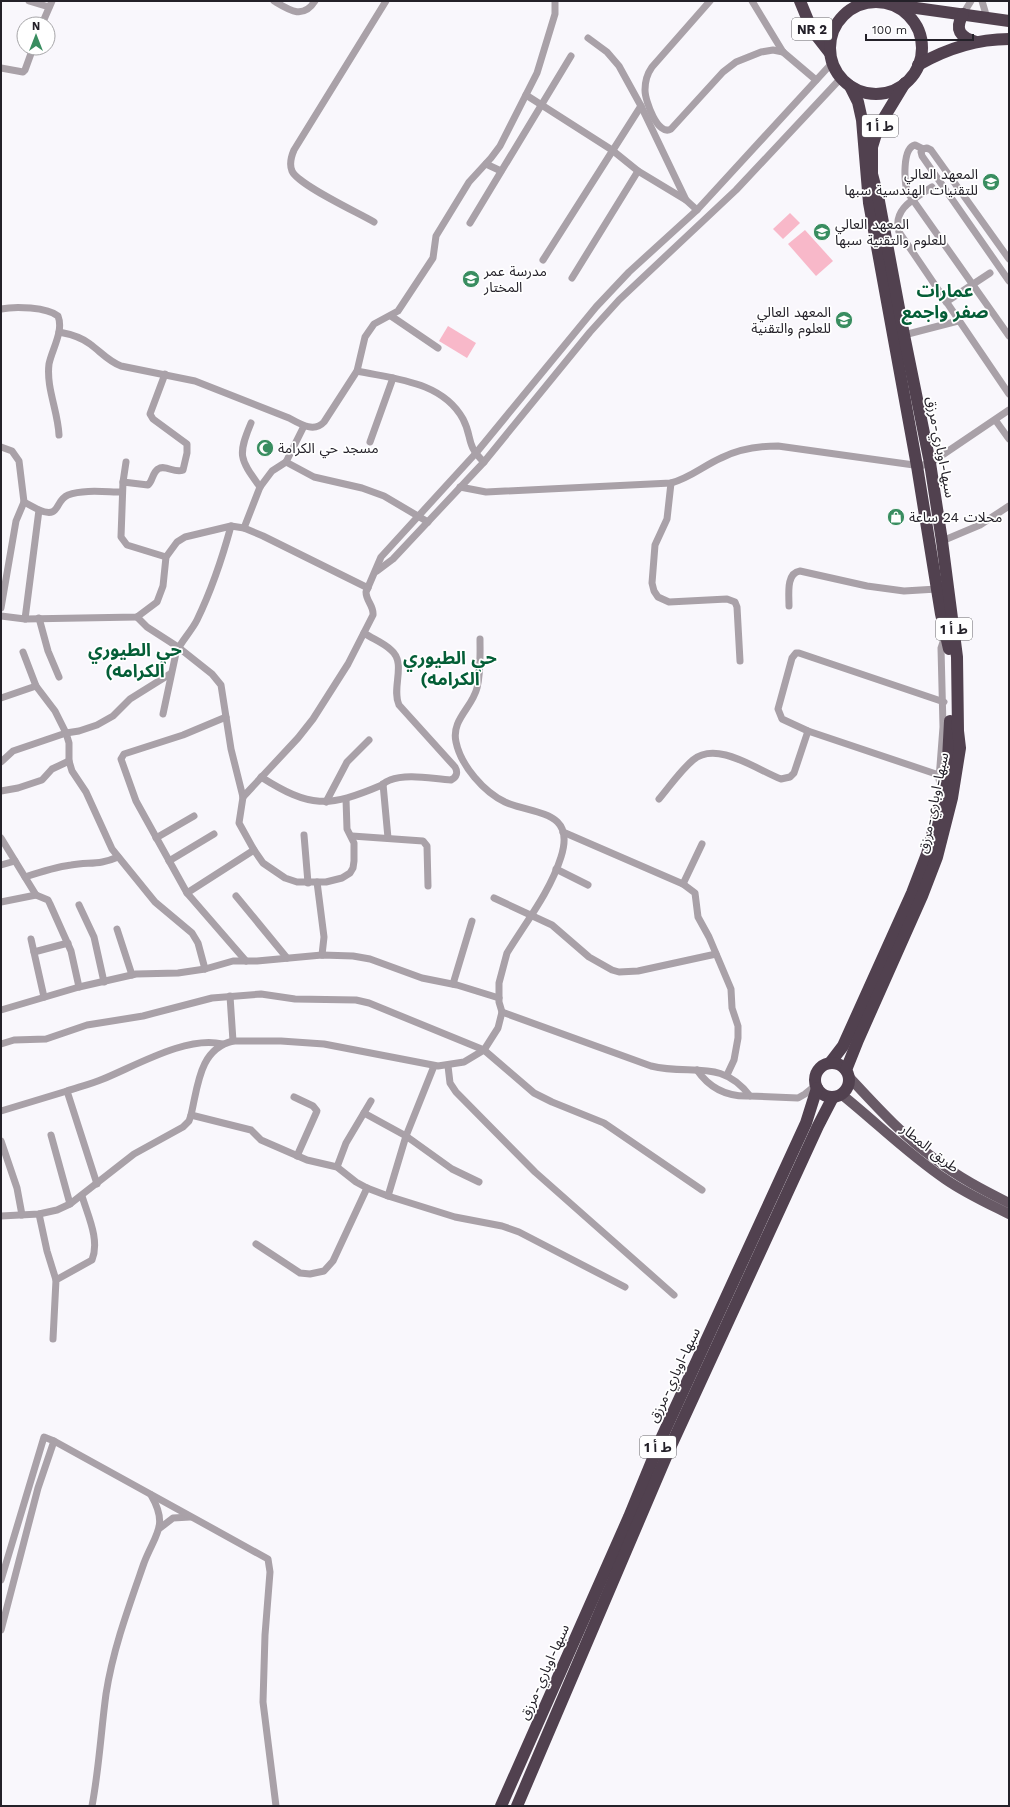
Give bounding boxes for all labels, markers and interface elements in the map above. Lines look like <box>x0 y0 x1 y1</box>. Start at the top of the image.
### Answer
north arrow <box>16 16 56 56</box>
scale bar <box>866 16 973 42</box>
road number: NR 2 <box>792 18 832 40</box>
text: N <box>32 20 40 33</box>
text: 100 m <box>872 23 907 37</box>
road number: ط أ 1 <box>862 115 898 137</box>
place label: المعهد العالي للتقنيات الهندسية سبها <box>844 166 978 199</box>
school or university icon: المعهد العالي للتقنيات الهندسية سبها <box>981 172 1001 192</box>
place label: المعهد العالي للعلوم والتقنية سبها <box>835 216 946 251</box>
school or university icon: المعهد العالي للعلوم والتقنية سبها <box>812 222 832 242</box>
place label: مدرسة عمر المختار <box>483 263 547 296</box>
school or university icon: مدرسة عمر المختار <box>461 269 481 289</box>
district label: عمارات صفر واجمع <box>902 280 989 325</box>
place label: المعهد العالي للعلوم والتقنية <box>751 304 831 339</box>
school or university icon: المعهد العالي للعلوم والتقنية <box>834 310 854 330</box>
street label: سبها-اوباري-مرزق <box>920 395 959 500</box>
mosque icon: مسجد حي الكرامة <box>255 438 275 458</box>
place label: مسجد حي الكرامة <box>278 440 378 459</box>
shop icon: محلات 24 ساعة <box>886 507 906 527</box>
place label: محلات 24 ساعة <box>909 509 1002 525</box>
road number: ط أ 1 <box>936 618 972 640</box>
district label: حي الطيوري (الكرامه <box>88 639 182 682</box>
district label: حي الطيوري (الكرامه <box>403 647 497 690</box>
street label: سبها-اوباري-مرزق <box>914 751 955 856</box>
street label: طريق المطار <box>896 1120 962 1177</box>
street label: سبها-اوباري-مرزق <box>645 1325 706 1426</box>
road number: ط أ 1 <box>640 1436 676 1458</box>
street label: سبها-اوباري-مرزق <box>516 1622 575 1724</box>

